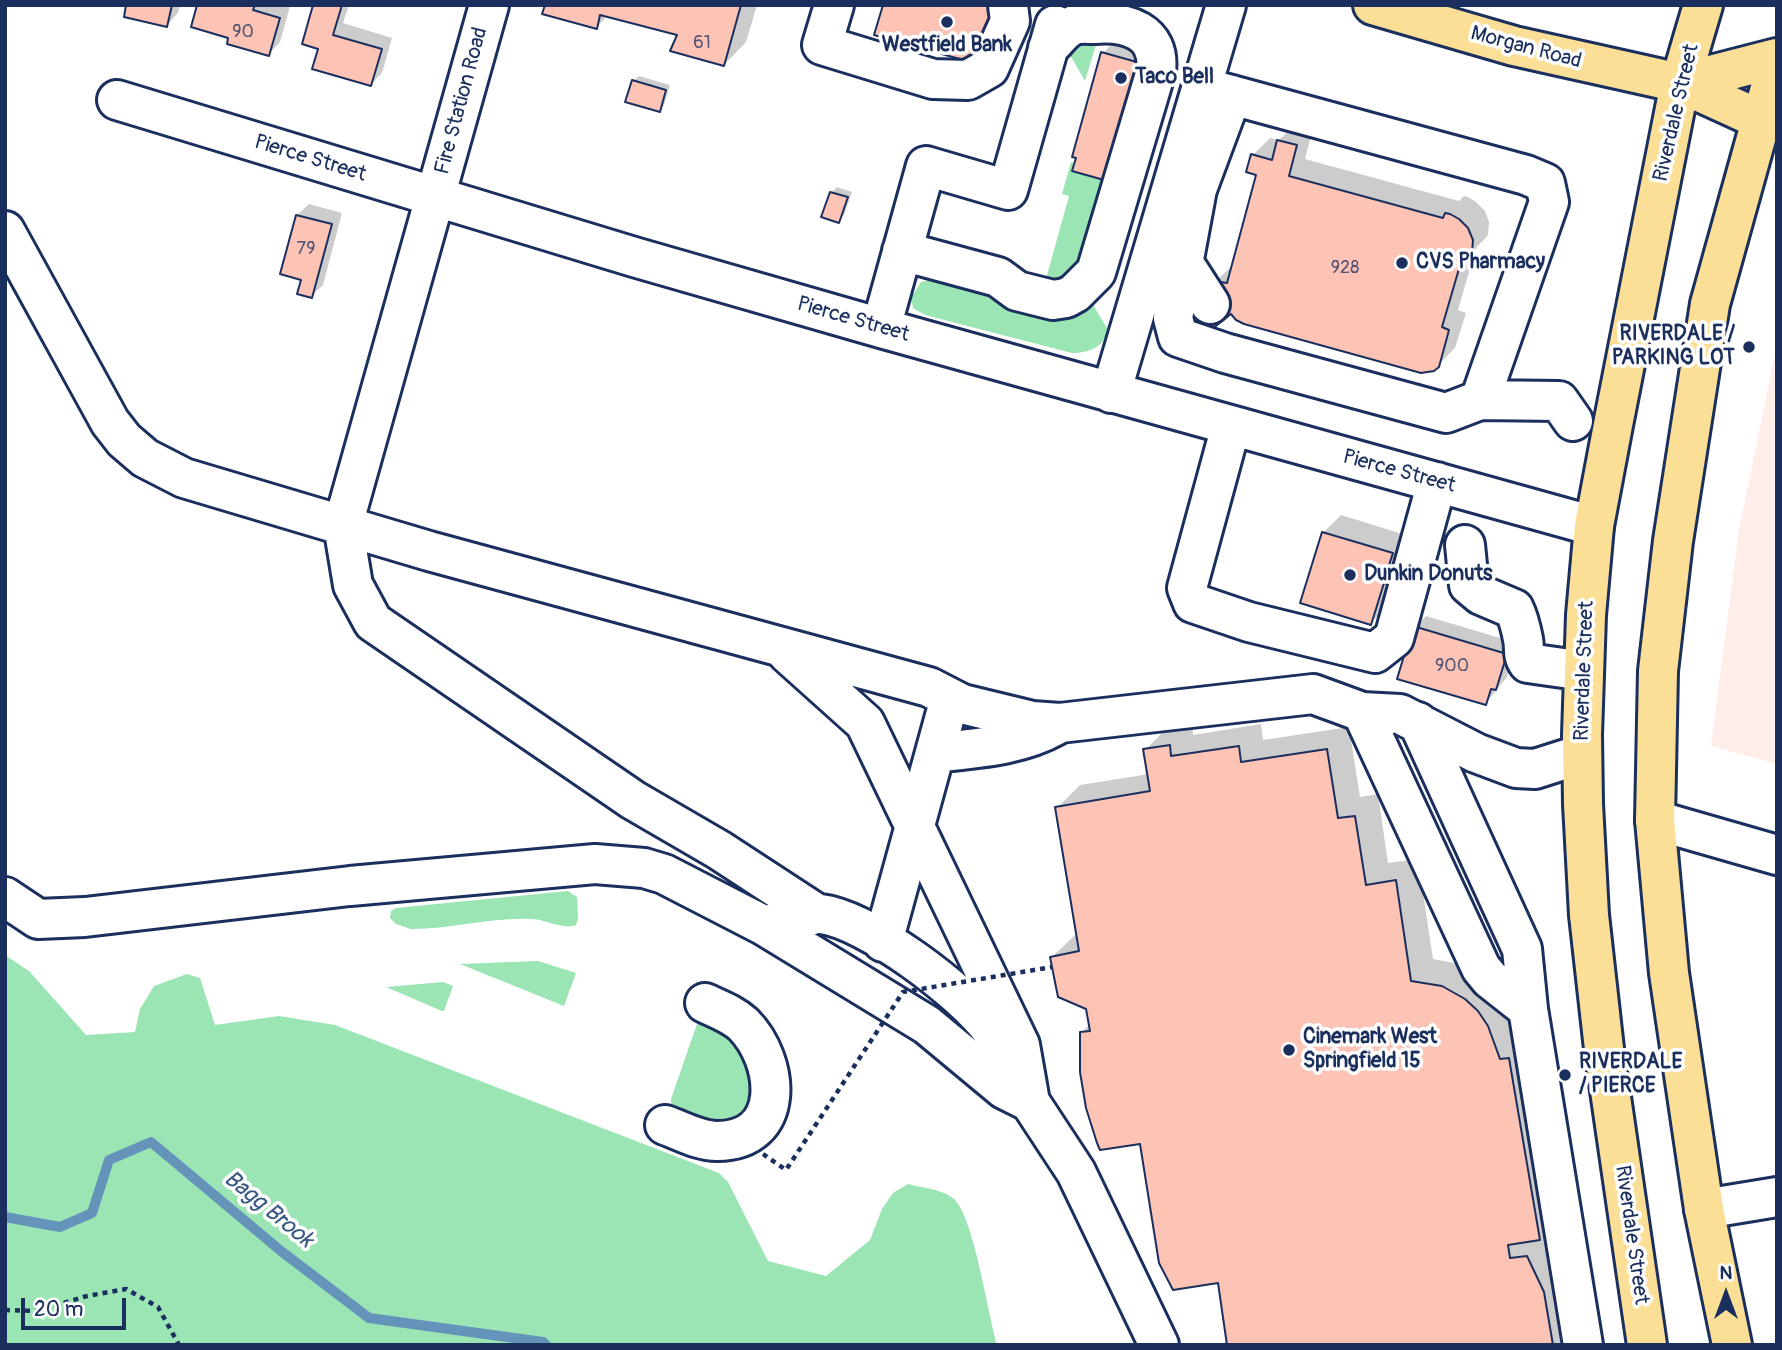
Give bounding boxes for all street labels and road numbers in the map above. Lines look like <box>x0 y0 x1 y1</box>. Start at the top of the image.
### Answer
street label: Morgan Road <box>1468 21 1584 75</box>
street label: Fire Station Road <box>430 25 494 177</box>
street label: Riverdale Street <box>1649 42 1705 184</box>
street label: Pierce Street <box>251 130 369 188</box>
street label: Pierce Street <box>794 292 912 348</box>
street label: Pierce Street <box>1340 445 1458 499</box>
street label: Riverdale Street <box>1570 600 1600 742</box>
street label: Riverdale Street <box>1609 1164 1653 1306</box>

